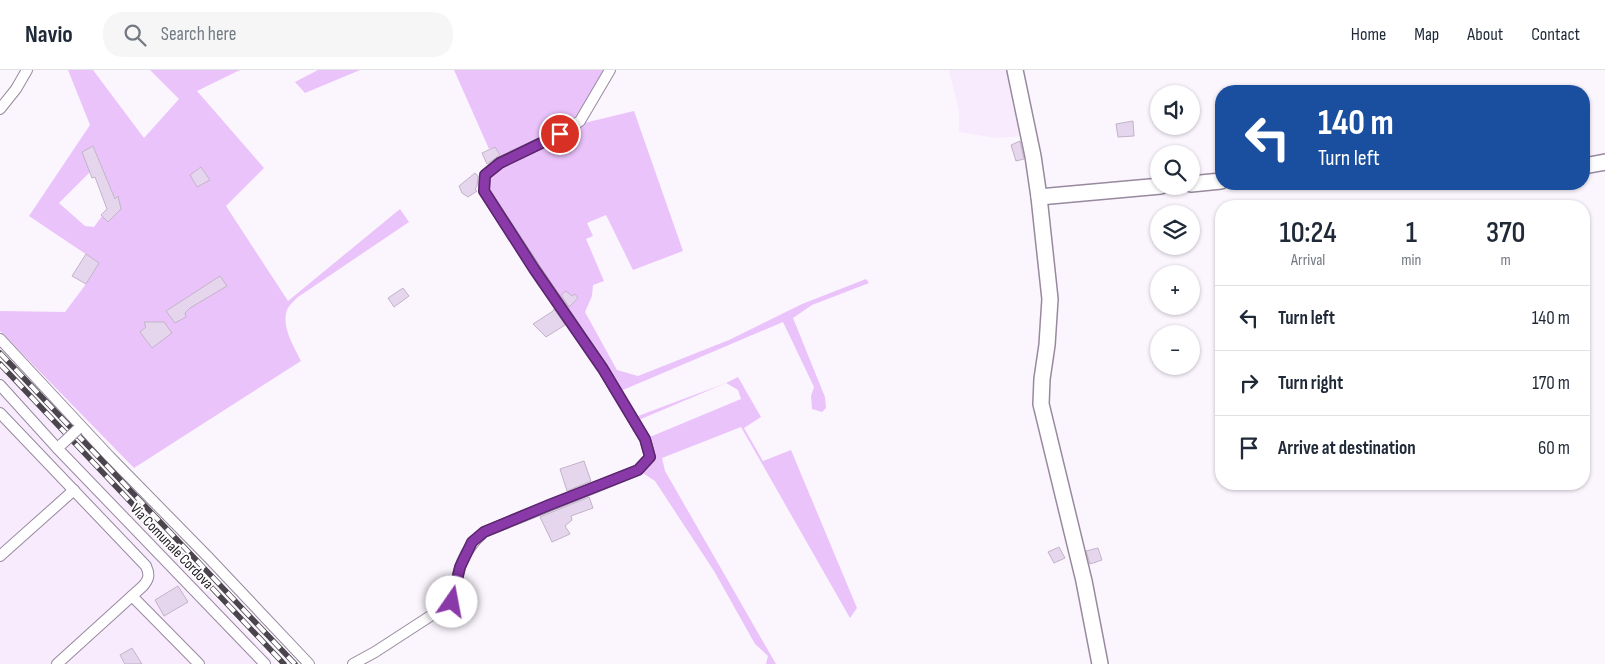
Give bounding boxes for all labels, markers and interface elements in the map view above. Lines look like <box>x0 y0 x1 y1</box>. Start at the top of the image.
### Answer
search box <box>103 12 453 57</box>
text: Navio <box>25 20 73 49</box>
icon: search <box>121 21 149 49</box>
text: Search here <box>161 23 236 46</box>
text: Home <box>1351 24 1386 45</box>
text: Map <box>1414 24 1439 45</box>
text: About <box>1467 24 1503 45</box>
text: Contact <box>1531 24 1580 45</box>
map controls <box>1150 85 1200 375</box>
button: sound <box>1150 85 1200 135</box>
text: 140 m <box>1318 102 1394 145</box>
icon: left <box>1235 105 1300 170</box>
pin <box>539 113 581 155</box>
icon: arrive <box>546 120 574 148</box>
button: search <box>1150 145 1200 195</box>
text: Turn left <box>1318 145 1380 172</box>
button: layers <box>1150 205 1200 255</box>
text: 10:24 <box>1280 215 1337 251</box>
text: 1 <box>1406 215 1417 251</box>
text: 370 <box>1486 215 1525 251</box>
text: Arrival <box>1291 251 1325 270</box>
text: min <box>1401 251 1421 270</box>
text: m <box>1501 251 1511 270</box>
button: + <box>1150 265 1200 315</box>
icon: left <box>1235 304 1263 332</box>
text: Turn left <box>1278 307 1335 330</box>
text: 140 m <box>1532 307 1570 330</box>
button: − <box>1150 325 1200 375</box>
icon: right <box>1235 369 1263 397</box>
text: Turn right <box>1278 372 1343 395</box>
text: 170 m <box>1532 372 1570 395</box>
icon: arrive <box>1235 434 1263 462</box>
text: Arrive at destination <box>1278 437 1416 460</box>
text: 60 m <box>1538 437 1570 460</box>
street label: Via Comunale Cordova <box>126 500 217 593</box>
position arrow <box>425 575 477 627</box>

